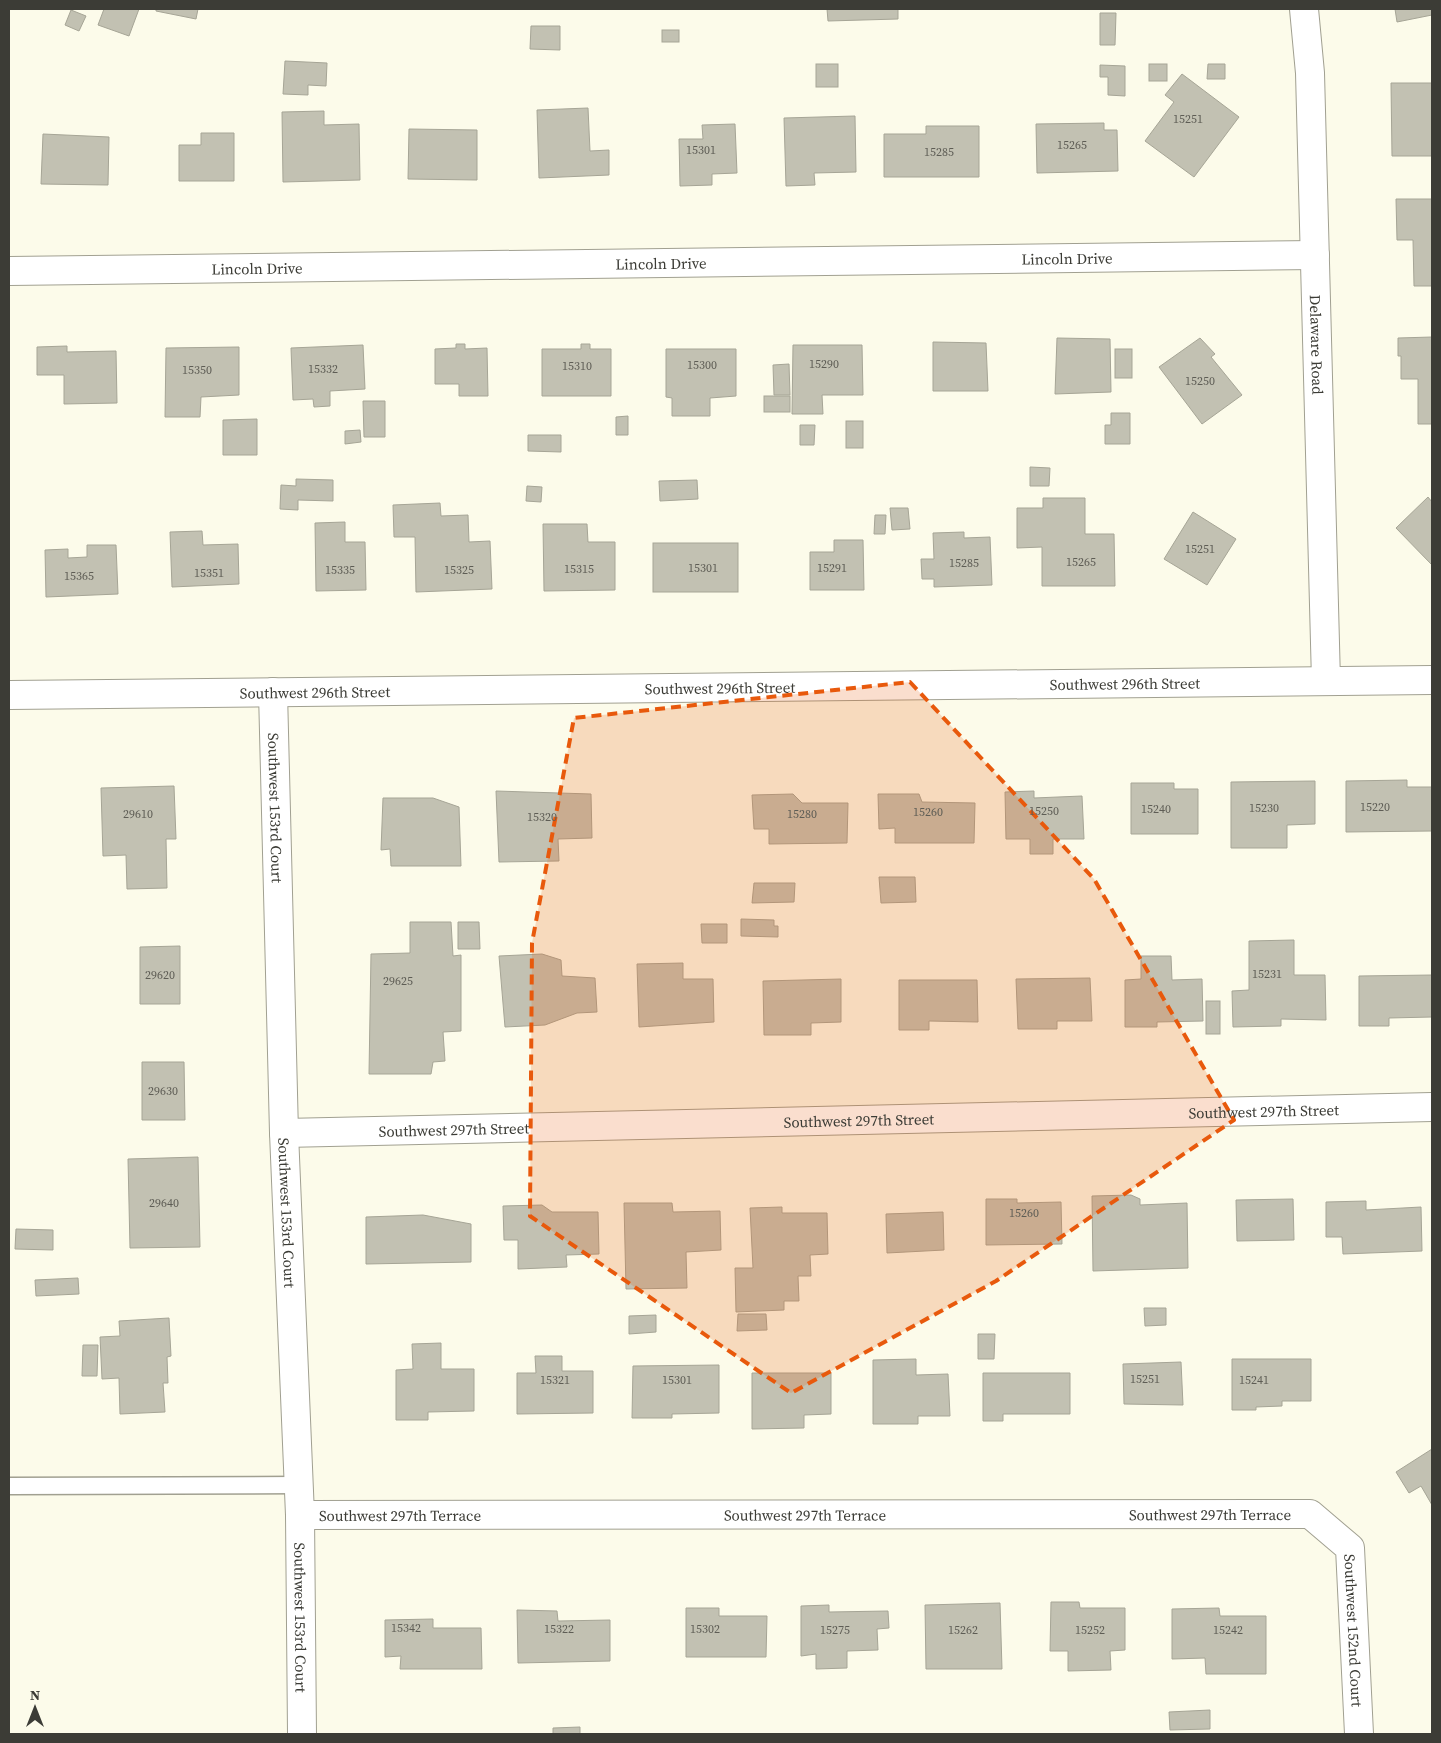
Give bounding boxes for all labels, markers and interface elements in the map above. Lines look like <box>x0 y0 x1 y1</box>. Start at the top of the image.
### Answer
house number: 15251 <box>1173 111 1203 127</box>
house number: 15265 <box>1057 137 1087 153</box>
house number: 15301 <box>686 142 716 158</box>
house number: 15285 <box>924 144 954 160</box>
street label: Lincoln Drive <box>1021 247 1113 269</box>
street label: Lincoln Drive <box>615 252 707 274</box>
street label: Lincoln Drive <box>211 257 303 279</box>
street label: Delaware Road <box>1305 294 1329 395</box>
house number: 15290 <box>809 356 839 372</box>
house number: 15300 <box>687 357 717 373</box>
house number: 15310 <box>562 358 592 374</box>
house number: 15332 <box>308 361 338 377</box>
house number: 15350 <box>182 362 212 378</box>
house number: 15250 <box>1185 373 1215 389</box>
house number: 15251 <box>1185 541 1215 557</box>
house number: 15265 <box>1066 554 1096 570</box>
house number: 15285 <box>949 555 979 571</box>
house number: 15301 <box>688 560 718 576</box>
house number: 15291 <box>817 560 847 576</box>
house number: 15315 <box>564 561 594 577</box>
house number: 15335 <box>325 562 355 578</box>
house number: 15325 <box>444 562 474 578</box>
house number: 15351 <box>194 565 224 581</box>
house number: 15365 <box>64 568 94 584</box>
street label: Southwest 296th Street <box>1050 672 1200 695</box>
street label: Southwest 296th Street <box>645 676 795 699</box>
street label: Southwest 296th Street <box>240 680 390 703</box>
street label: Southwest 153rd Court <box>264 733 288 883</box>
house number: 15220 <box>1360 799 1390 815</box>
house number: 15230 <box>1249 800 1279 816</box>
house number: 15240 <box>1141 801 1171 817</box>
house number: 15250 <box>1029 803 1059 819</box>
house number: 15260 <box>913 804 943 820</box>
house number: 29610 <box>123 806 153 822</box>
house number: 15280 <box>787 806 817 822</box>
house number: 15320 <box>527 809 557 825</box>
house number: 15231 <box>1252 966 1282 982</box>
house number: 29620 <box>145 967 175 983</box>
house number: 29625 <box>383 973 413 989</box>
house number: 29630 <box>148 1083 178 1099</box>
street label: Southwest 297th Street <box>1188 1099 1339 1123</box>
street label: Southwest 297th Street <box>783 1108 934 1132</box>
street label: Southwest 297th Street <box>378 1117 530 1141</box>
street label: Southwest 153rd Court <box>274 1137 301 1288</box>
house number: 29640 <box>149 1195 179 1211</box>
house number: 15260 <box>1009 1205 1039 1221</box>
house number: 15251 <box>1130 1371 1160 1387</box>
house number: 15321 <box>540 1372 570 1388</box>
house number: 15301 <box>662 1372 692 1388</box>
house number: 15241 <box>1239 1372 1269 1388</box>
street label: Southwest 297th Terrace <box>319 1504 481 1525</box>
street label: Southwest 297th Terrace <box>724 1504 886 1525</box>
street label: Southwest 297th Terrace <box>1129 1504 1291 1525</box>
street label: Southwest 153rd Court <box>290 1542 312 1693</box>
street label: Southwest 152nd Court <box>1340 1553 1368 1708</box>
house number: 15342 <box>391 1620 421 1636</box>
house number: 15322 <box>544 1621 574 1637</box>
house number: 15302 <box>690 1621 720 1637</box>
house number: 15275 <box>820 1622 850 1638</box>
house number: 15262 <box>948 1622 978 1638</box>
house number: 15252 <box>1075 1622 1105 1638</box>
house number: 15242 <box>1213 1622 1243 1638</box>
north arrow <box>10 1683 60 1733</box>
text: N <box>30 1685 40 1705</box>

